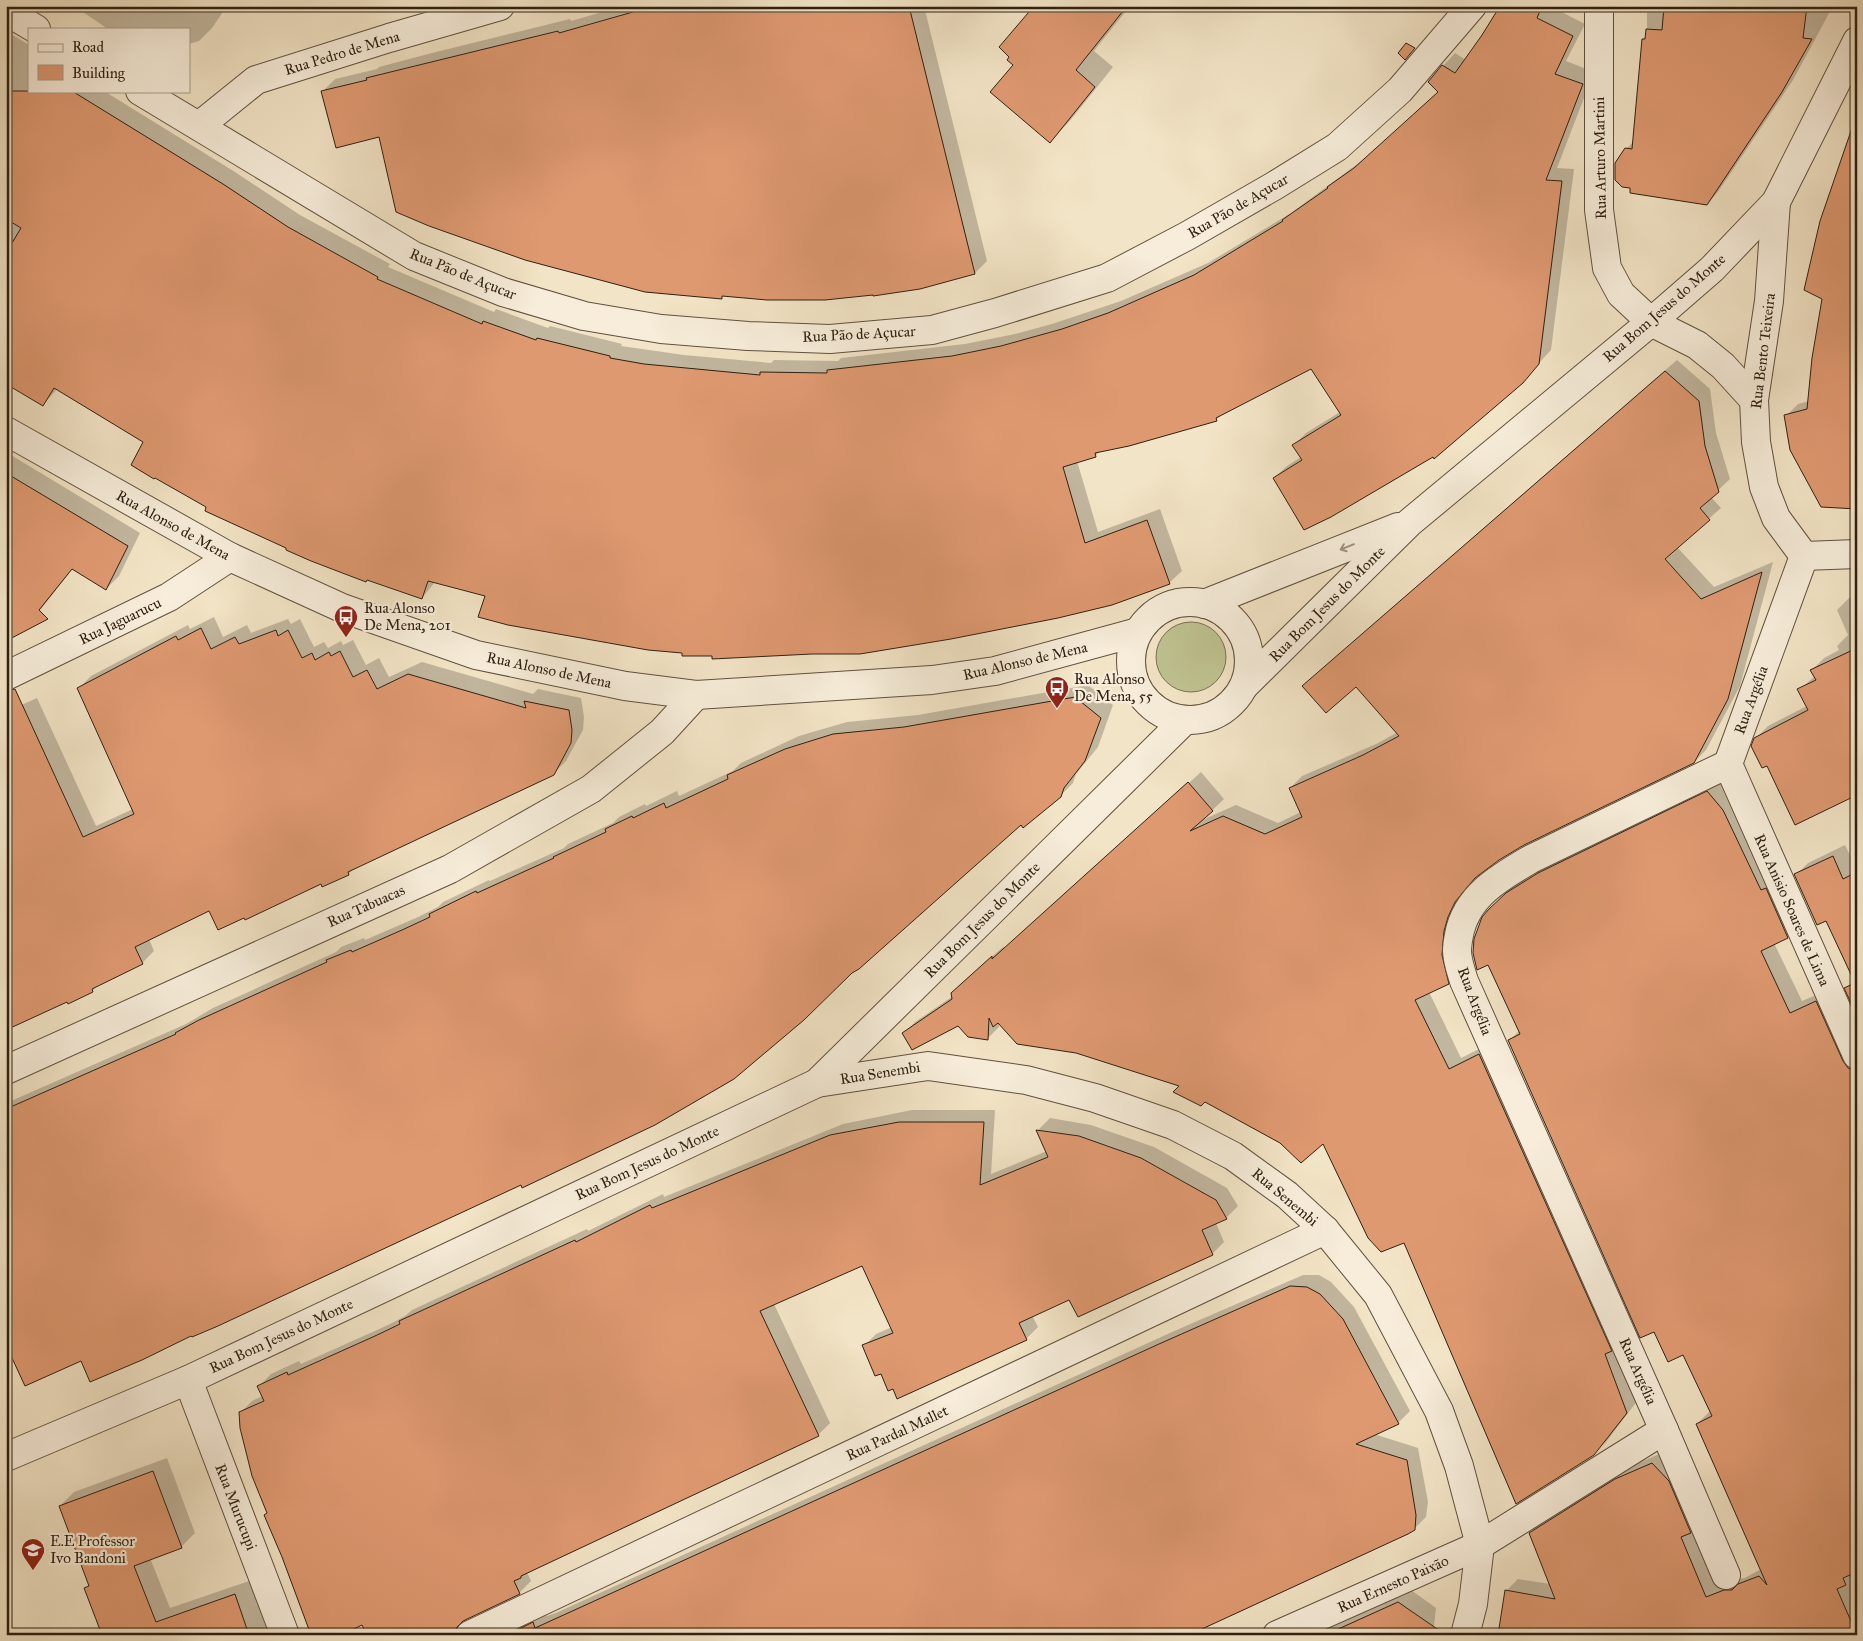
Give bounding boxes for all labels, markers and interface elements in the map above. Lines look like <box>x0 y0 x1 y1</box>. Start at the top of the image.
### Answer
street label: Rua Pedro de Mena <box>282 27 402 79</box>
legend <box>28 28 190 92</box>
text: Road <box>72 38 104 56</box>
text: Building <box>72 64 126 82</box>
street label: Rua Arturo Martini <box>1590 97 1610 219</box>
street label: Rua Pão de Açucar <box>1184 170 1292 242</box>
street label: Rua Pão de Açucar <box>407 244 519 304</box>
street label: Rua Bom Jesus do Monte <box>1599 250 1730 367</box>
street label: Rua Bento Teixeira <box>1747 291 1779 410</box>
street label: Rua Pão de Açucar <box>802 322 916 346</box>
street label: Rua Alonso de Mena <box>113 486 234 564</box>
street label: Rua Bom Jesus do Monte <box>1265 542 1389 666</box>
one-way arrow <box>1340 543 1355 552</box>
street label: Rua Jaguarucu <box>76 593 165 650</box>
place label: Rua Alonso De Mena, 201 <box>364 599 451 634</box>
bus stop icon: Rua Alonso De Mena, 201 <box>333 604 359 638</box>
street label: Rua Alonso de Mena <box>961 638 1090 684</box>
street label: Rua Alonso de Mena <box>485 648 614 692</box>
street label: Rua Argélia <box>1730 663 1772 737</box>
place label: Rua Alonso De Mena, 55 <box>1074 670 1153 705</box>
bus stop icon: Rua Alonso De Mena, 55 <box>1044 675 1070 709</box>
street label: Rua Anisio Soares de Lima <box>1750 831 1834 990</box>
street label: Rua Bom Jesus do Monte <box>920 858 1044 982</box>
street label: Rua Tabuacas <box>324 881 408 931</box>
street label: Rua Argélia <box>1454 964 1496 1038</box>
street label: Rua Senembi <box>839 1058 921 1088</box>
street label: Rua Bom Jesus do Monte <box>572 1122 722 1205</box>
street label: Rua Senembi <box>1248 1164 1322 1230</box>
street label: Rua Bom Jesus do Monte <box>206 1295 356 1378</box>
street label: Rua Argélia <box>1615 1335 1661 1408</box>
street label: Rua Pardal Mallet <box>843 1401 952 1465</box>
street label: Rua Murucupi <box>211 1461 261 1553</box>
place label: E.E Professor Ivo Bandoni <box>50 1532 135 1567</box>
school or university icon: E.E Professor Ivo Bandoni <box>20 1537 46 1571</box>
street label: Rua Ernesto Paixão <box>1335 1551 1452 1617</box>

